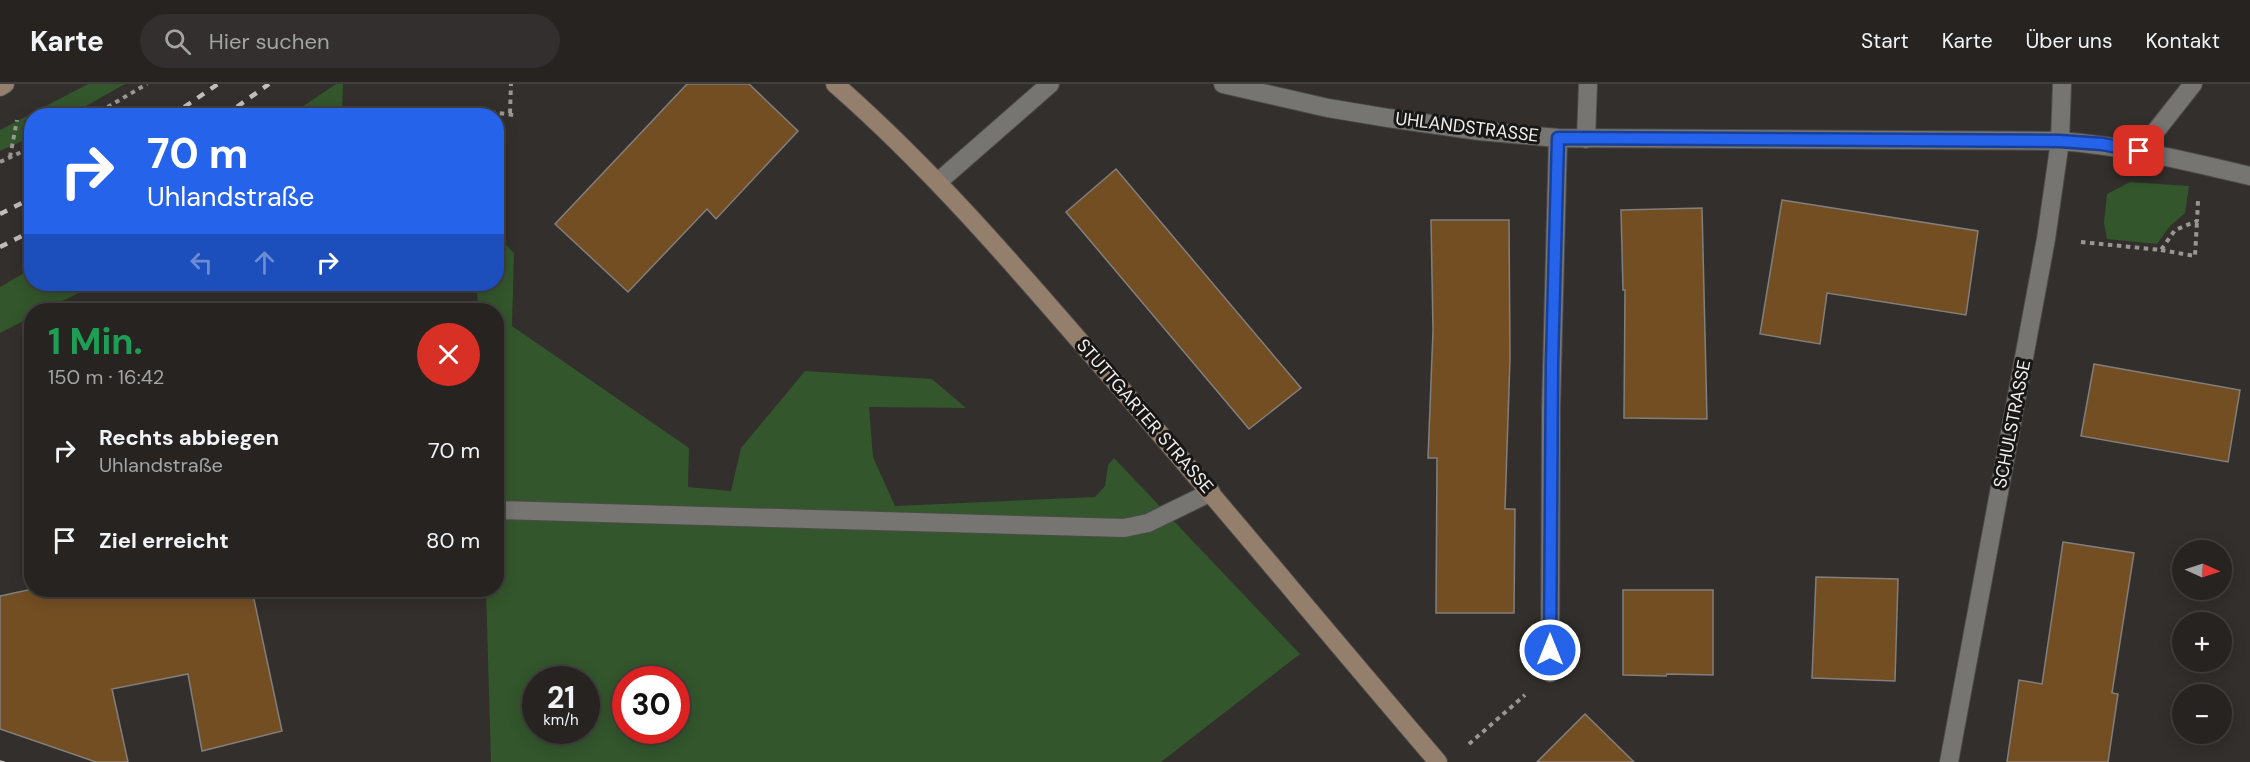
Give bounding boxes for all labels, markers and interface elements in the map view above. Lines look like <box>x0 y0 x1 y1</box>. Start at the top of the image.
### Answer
search box <box>140 14 560 68</box>
text: Karte <box>30 23 104 60</box>
icon: search <box>161 25 194 58</box>
text: Hier suchen <box>209 27 330 56</box>
text: Start <box>1861 27 1909 55</box>
text: Karte <box>1942 27 1993 55</box>
text: Über uns <box>2026 27 2112 55</box>
text: Kontakt <box>2145 27 2220 55</box>
street label: UHLANDSTRASSE <box>1394 106 1540 148</box>
pin <box>2113 125 2164 176</box>
text: 70 m <box>147 126 248 181</box>
icon: right <box>48 132 126 210</box>
icon: arrive <box>2122 134 2155 167</box>
text: Uhlandstraße <box>147 179 314 214</box>
icon: left <box>185 246 218 279</box>
icon: ahead <box>248 246 281 279</box>
icon: right <box>311 246 344 279</box>
text: 1 Min. <box>48 318 143 365</box>
button: close <box>417 323 480 386</box>
street label: STUTTGARTER STRASSE <box>1071 334 1219 498</box>
street label: SCHULSTRASSE <box>1988 358 2036 490</box>
text: 150 m · 16:42 <box>48 364 164 390</box>
text: Rechts abbiegen <box>99 423 279 452</box>
icon: right <box>48 434 81 467</box>
text: 70 m <box>428 436 480 465</box>
text: Uhlandstraße <box>99 452 223 478</box>
icon: arrive <box>48 524 81 557</box>
text: Ziel erreicht <box>99 526 229 555</box>
text: 80 m <box>426 526 480 555</box>
north arrow <box>2172 540 2232 600</box>
map controls <box>2172 540 2232 744</box>
button: + <box>2172 612 2232 672</box>
position arrow <box>1518 618 1582 682</box>
speed limit sign: 30 <box>612 666 690 744</box>
text: 21 <box>547 678 575 717</box>
button: − <box>2172 684 2232 744</box>
text: km/h <box>543 710 579 730</box>

